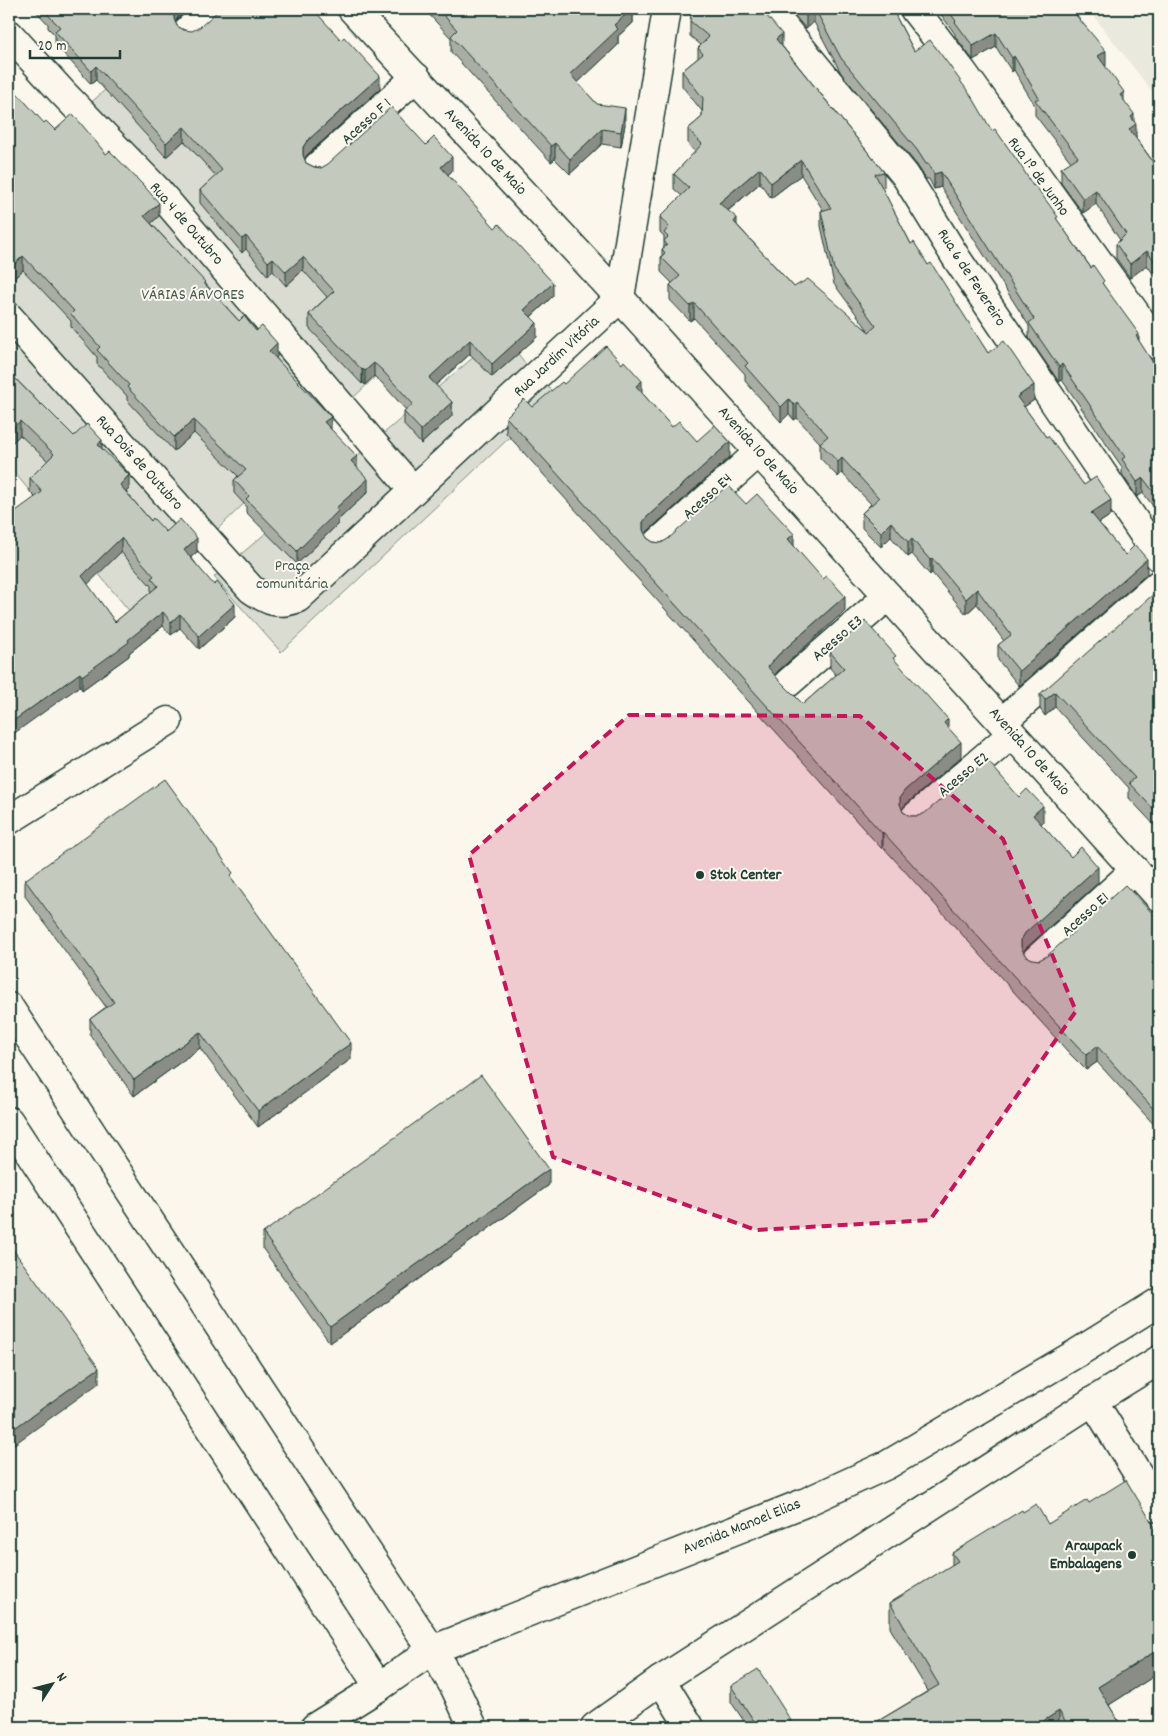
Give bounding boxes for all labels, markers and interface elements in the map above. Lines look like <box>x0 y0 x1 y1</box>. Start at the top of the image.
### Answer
scale bar <box>30 28 120 60</box>
text: 20 m <box>38 36 66 58</box>
street label: Acesso F 1 <box>337 93 397 151</box>
street label: Avenida 10 de Maio <box>438 103 532 201</box>
street label: Rua 1º de Junho <box>1001 133 1075 221</box>
street label: Rua 4 de Outubro <box>143 177 229 271</box>
street label: Rua 6 de Fevereiro <box>931 225 1011 331</box>
park label: VÁRIAS ÁRVORES <box>141 284 245 307</box>
street label: Rua Jardim Vitória <box>509 311 606 403</box>
street label: Avenida 10 de Maio <box>712 402 804 500</box>
street label: Rua Dois de Outubro <box>90 410 188 516</box>
street label: Acesso E4 <box>678 468 738 526</box>
park label: Praça comunitária <box>256 555 328 596</box>
street label: Acesso E3 <box>807 610 869 668</box>
street label: Avenida 10 de Maio <box>983 703 1075 801</box>
street label: Acesso E2 <box>933 747 995 803</box>
place label: Stok Center <box>710 864 783 887</box>
marker: Stok Center <box>694 869 706 881</box>
street label: Acesso E1 <box>1057 887 1115 943</box>
street label: Avenida Manoel Elias <box>679 1493 805 1561</box>
place label: Araupack Embalagens <box>1050 1535 1122 1576</box>
marker: Araupack Embalagens <box>1126 1549 1138 1561</box>
north arrow <box>28 1658 78 1708</box>
text: N <box>51 1669 71 1686</box>

